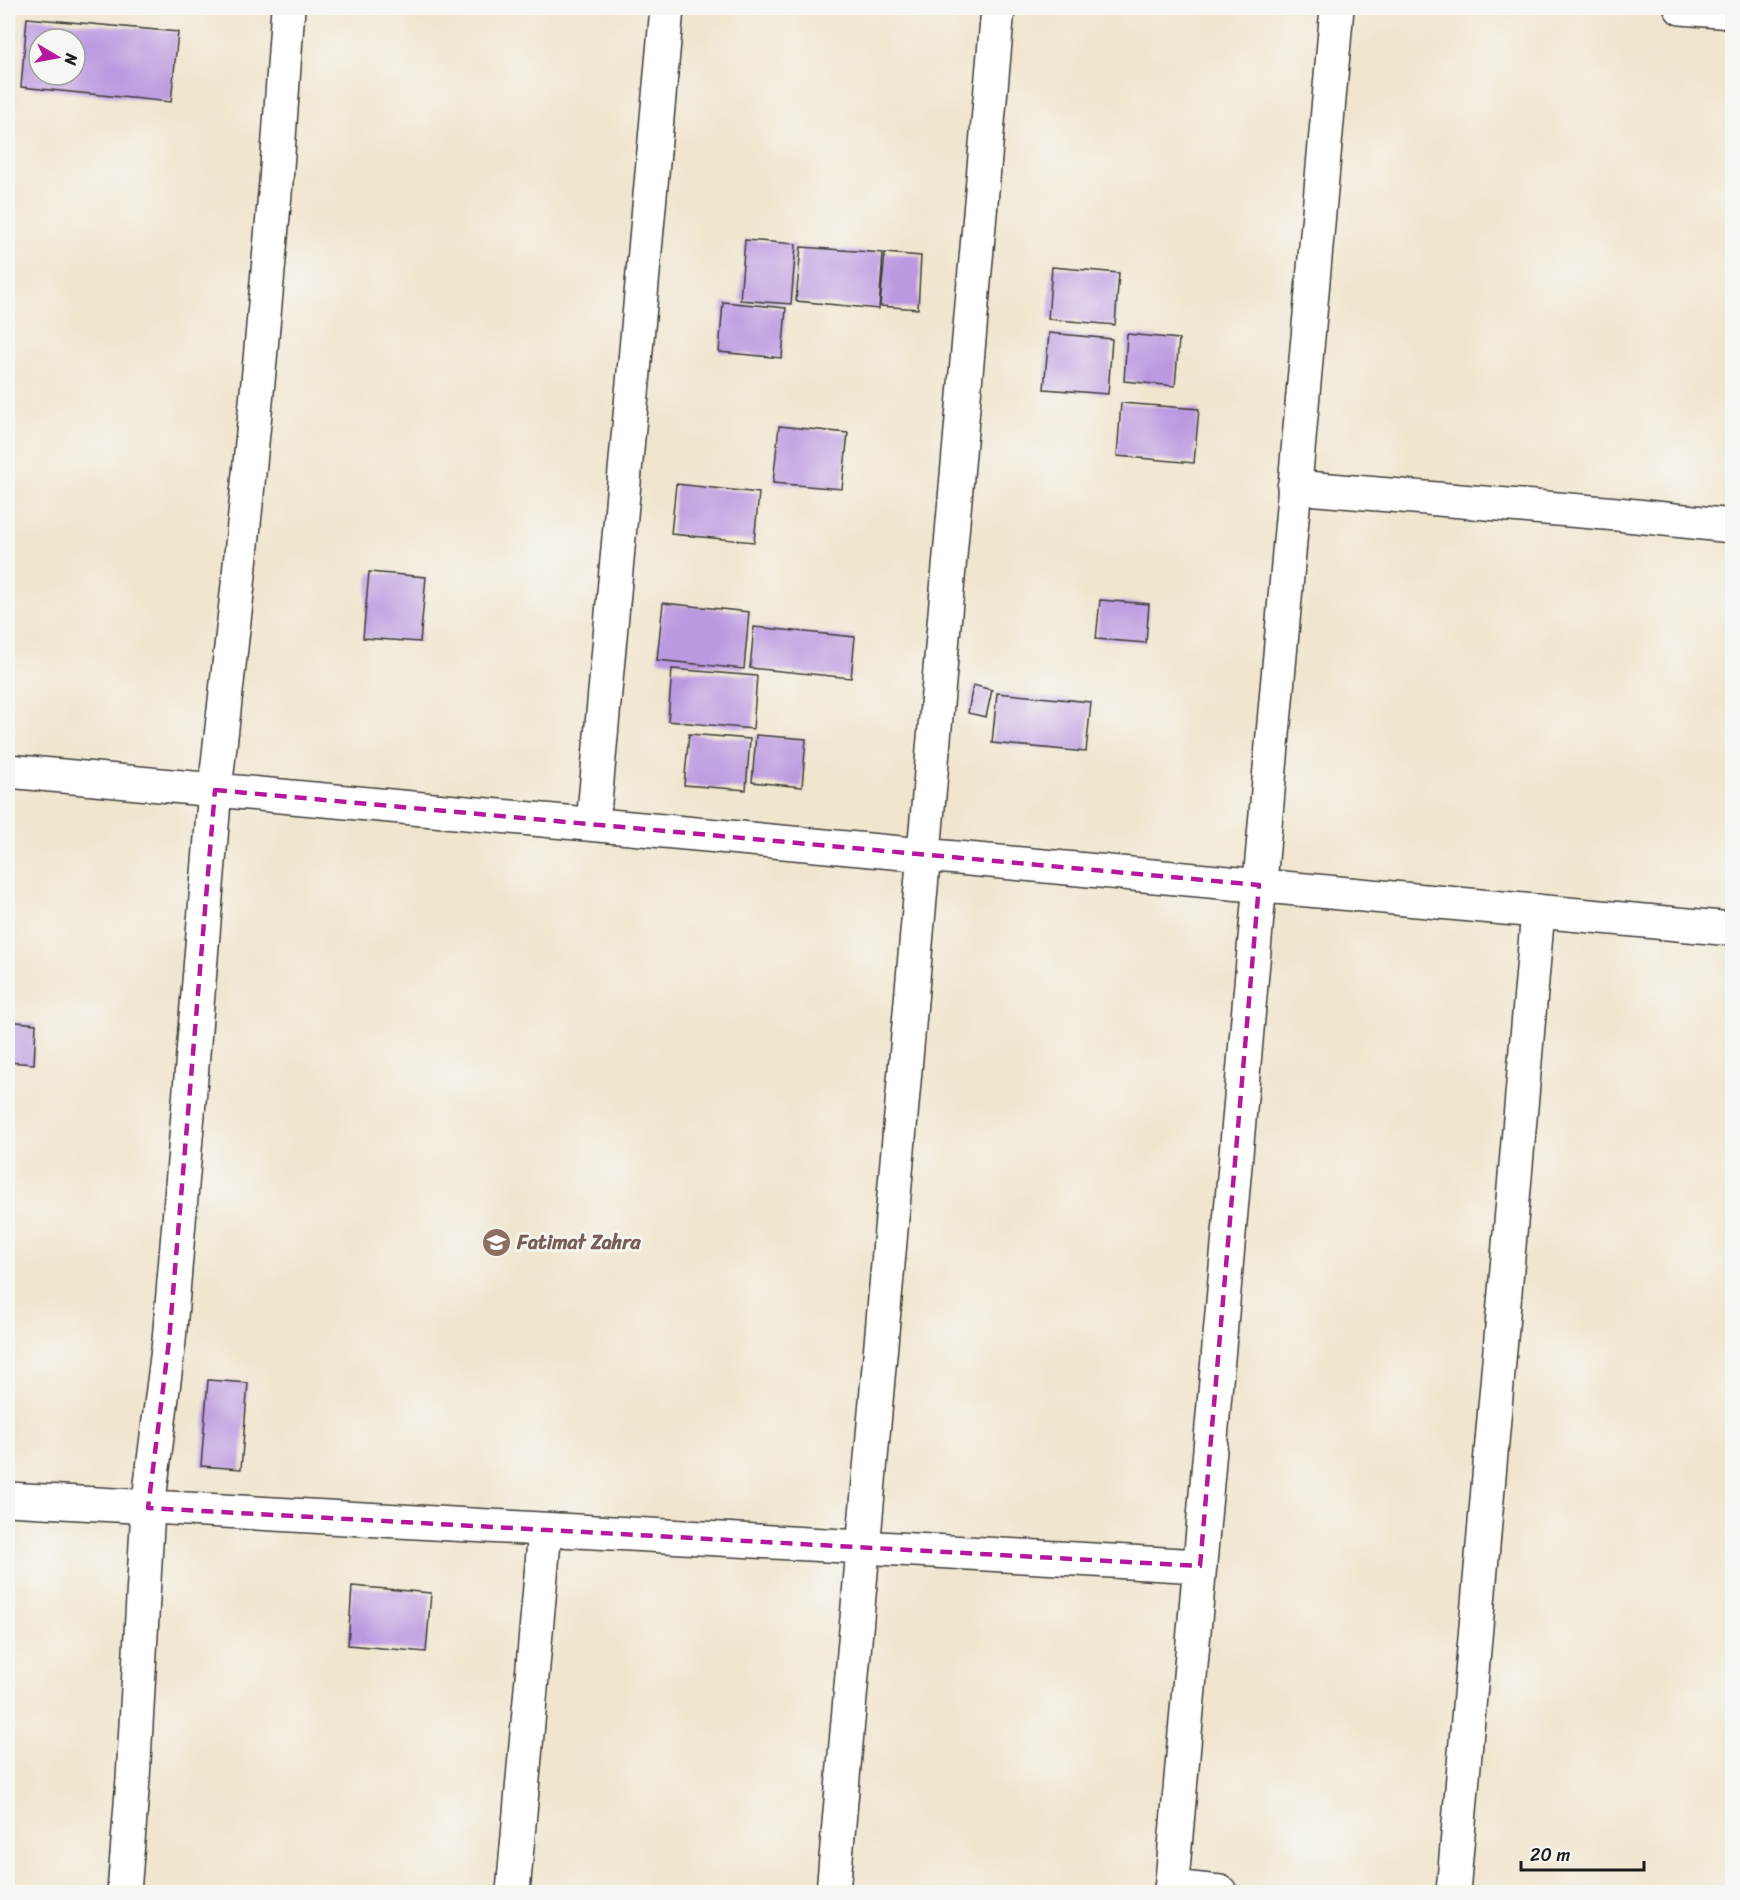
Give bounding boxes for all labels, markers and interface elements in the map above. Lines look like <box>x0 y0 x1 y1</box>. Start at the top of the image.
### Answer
north arrow <box>27 27 87 87</box>
text: N <box>56 51 87 68</box>
place label: Fatimat Zahra <box>516 1225 641 1260</box>
school or university icon: Fatimat Zahra <box>480 1226 512 1258</box>
scale bar <box>1521 1834 1644 1872</box>
text: 20 m <box>1530 1839 1570 1871</box>

